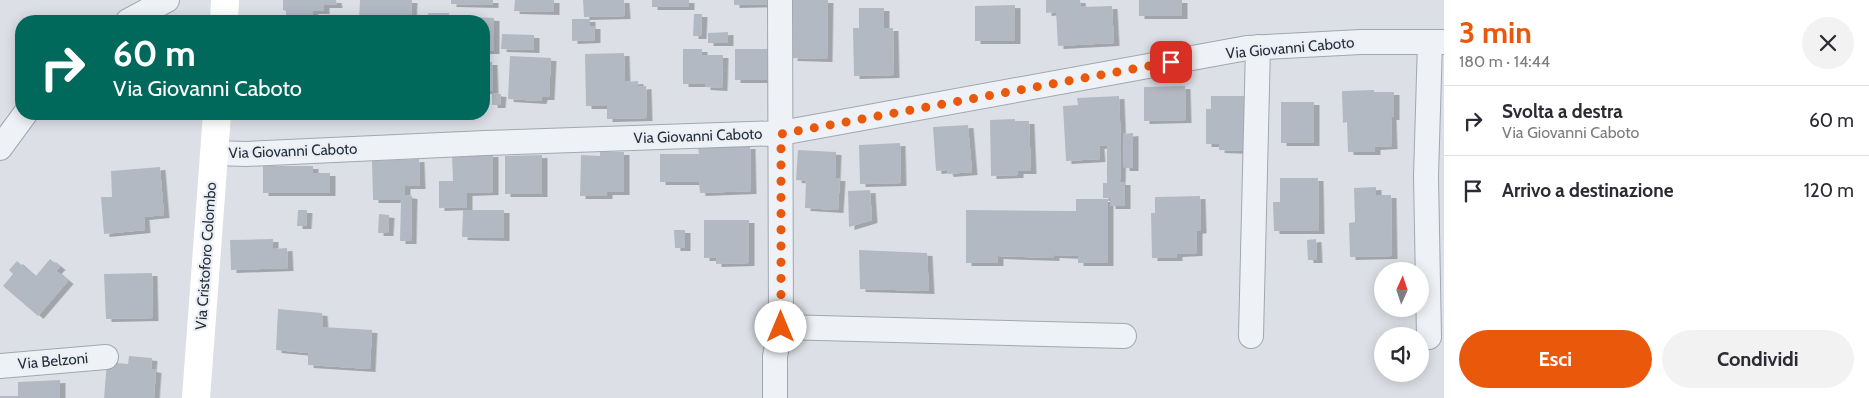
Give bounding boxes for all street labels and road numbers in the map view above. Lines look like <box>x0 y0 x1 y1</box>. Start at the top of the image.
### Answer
street label: Via Giovanni Caboto <box>1225 33 1355 63</box>
street label: Via Giovanni Caboto <box>633 125 763 147</box>
street label: Via Giovanni Caboto <box>228 140 358 162</box>
street label: Via Cristoforo Colombo <box>192 182 220 330</box>
street label: Via Belzoni <box>17 349 89 373</box>

